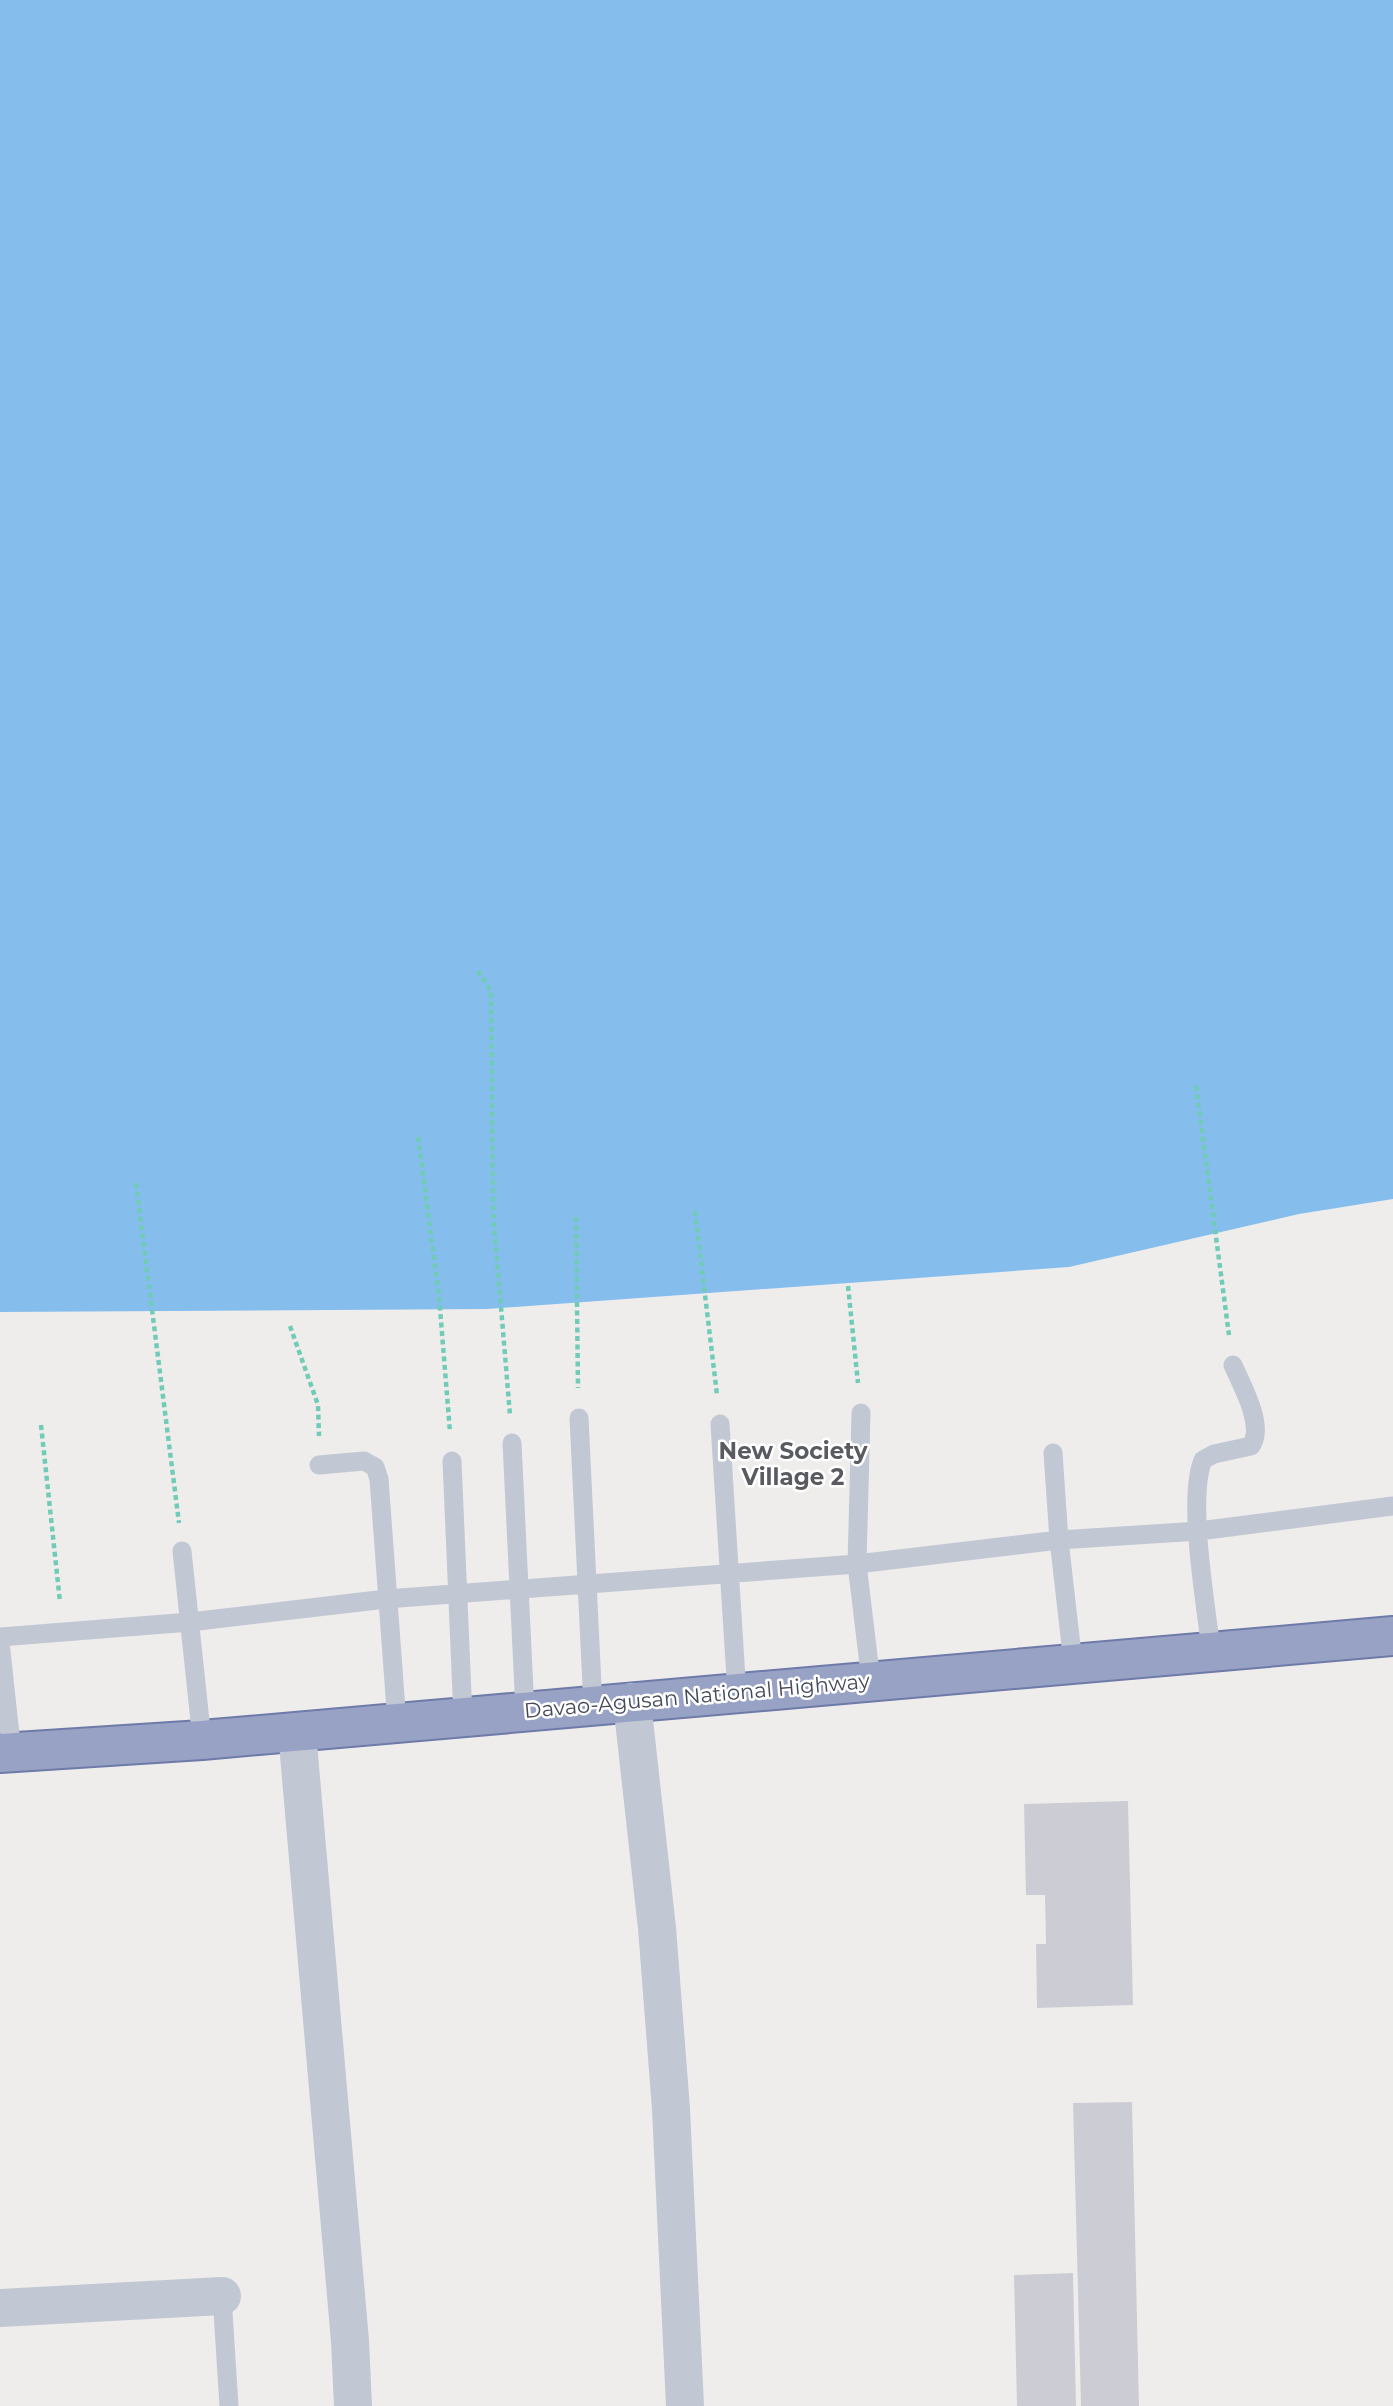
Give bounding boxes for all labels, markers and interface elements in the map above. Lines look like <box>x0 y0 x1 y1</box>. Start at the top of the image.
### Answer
district label: New Society Village 2 <box>719 1437 868 1491</box>
street label: Davao-Agusan National Highway <box>523 1668 871 1723</box>

